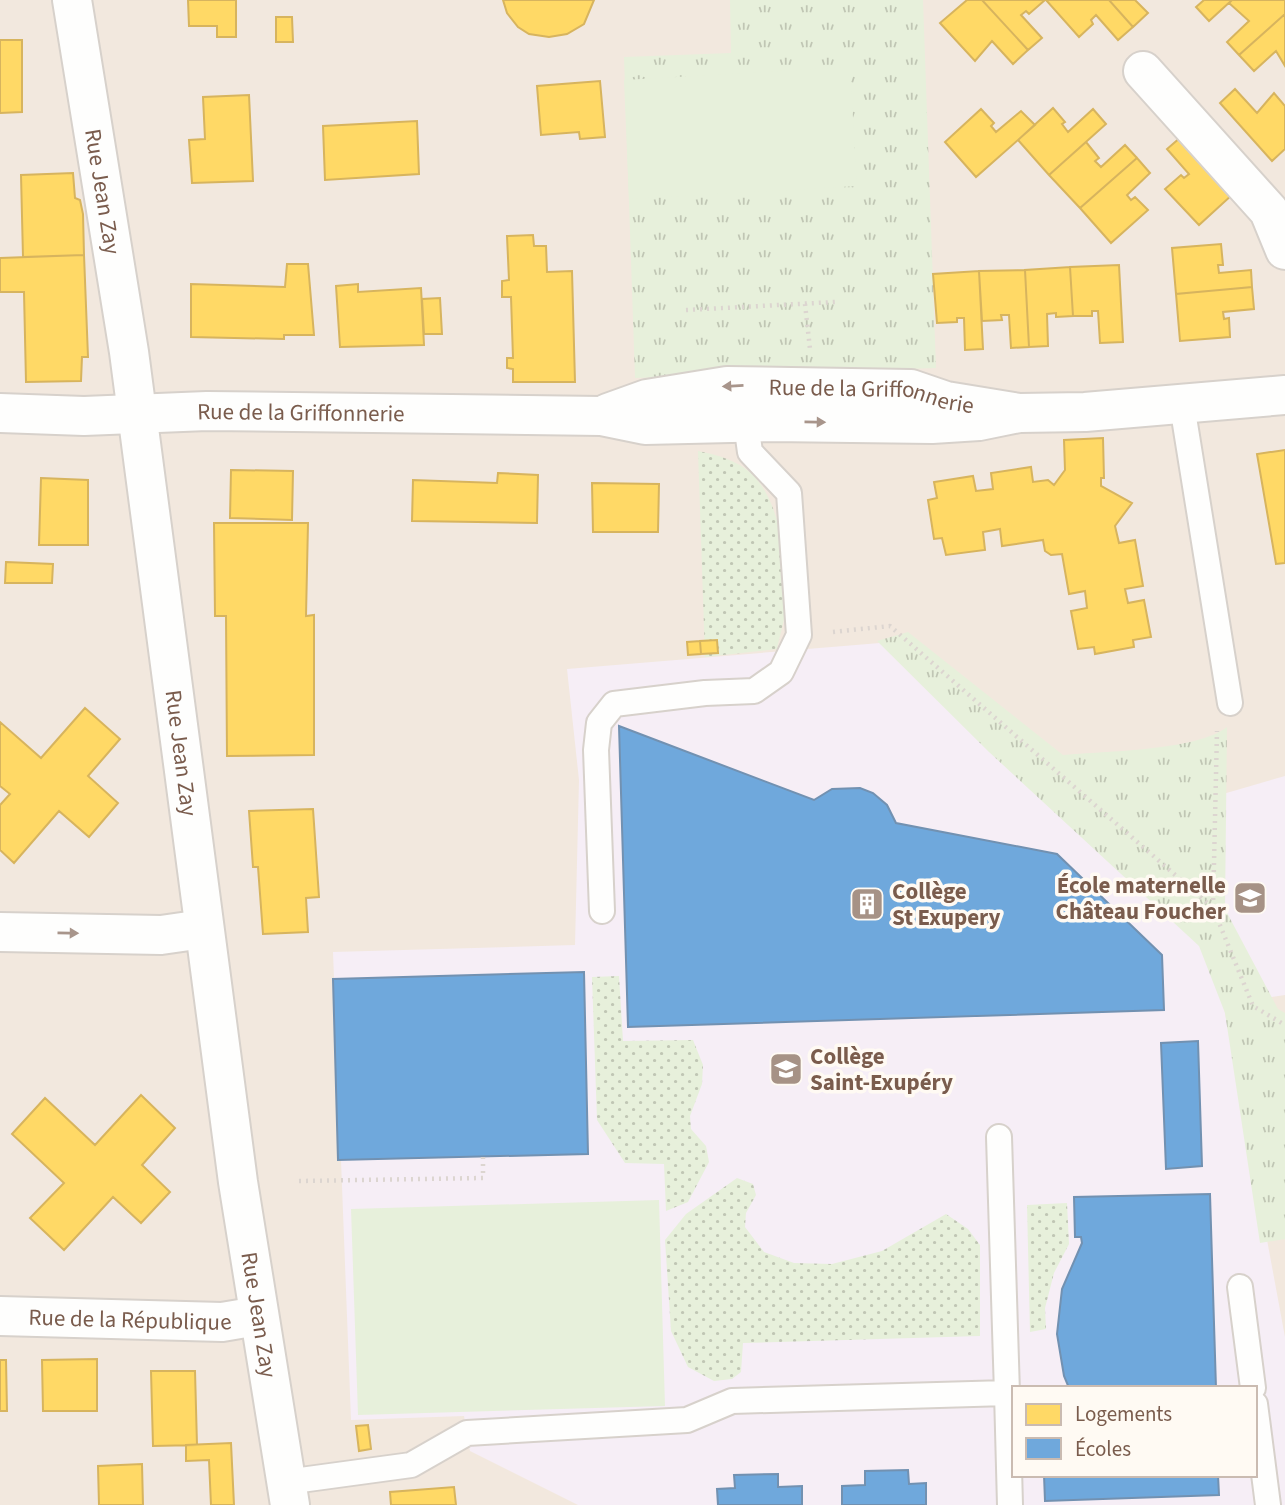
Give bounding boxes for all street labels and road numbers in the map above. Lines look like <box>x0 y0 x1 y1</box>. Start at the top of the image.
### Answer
street label: Rue Jean Zay <box>76 126 129 257</box>
street label: Rue de la Griffonnerie <box>768 371 976 422</box>
street label: Rue de la Griffonnerie <box>196 395 405 431</box>
street label: Rue Jean Zay <box>157 688 206 818</box>
street label: Rue Jean Zay <box>232 1249 285 1380</box>
street label: Rue de la République <box>28 1301 234 1339</box>

